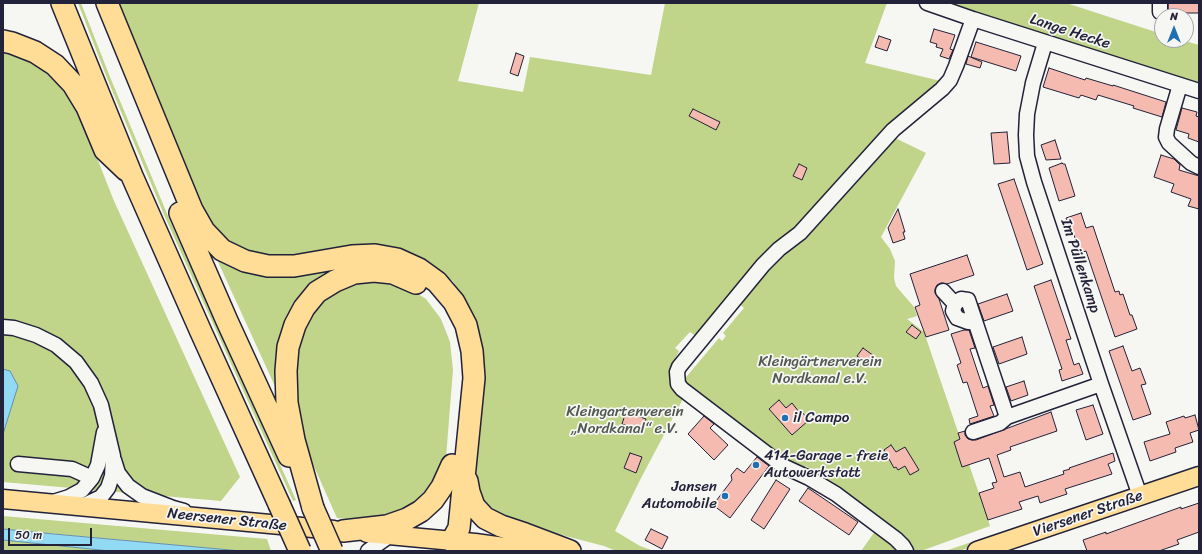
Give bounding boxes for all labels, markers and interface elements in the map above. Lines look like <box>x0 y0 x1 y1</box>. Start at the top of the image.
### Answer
text: N <box>1170 7 1178 26</box>
north arrow <box>1154 8 1194 48</box>
street label: Lange Hecke <box>1028 11 1112 53</box>
street label: Im Püllenkamp <box>1056 217 1104 315</box>
park label: Kleingärtnerverein Nordkanal e.V. <box>758 353 882 388</box>
park label: Kleingartenverein „Nordkanal“ e.V. <box>566 403 684 438</box>
place label: il Campo <box>793 409 849 427</box>
marker: il Campo <box>780 413 790 423</box>
place label: 414-Garage - freie Autowerkstatt <box>764 447 888 482</box>
marker: 414-Garage - freie Autowerkstatt <box>751 460 761 470</box>
place label: Jansen Automobile <box>642 478 717 513</box>
street label: Viersener Straße <box>1031 487 1145 541</box>
marker: Jansen Automobile <box>720 491 730 501</box>
street label: Neersener Straße <box>167 505 287 535</box>
scale bar <box>10 520 94 546</box>
text: 50 m <box>15 524 42 546</box>

